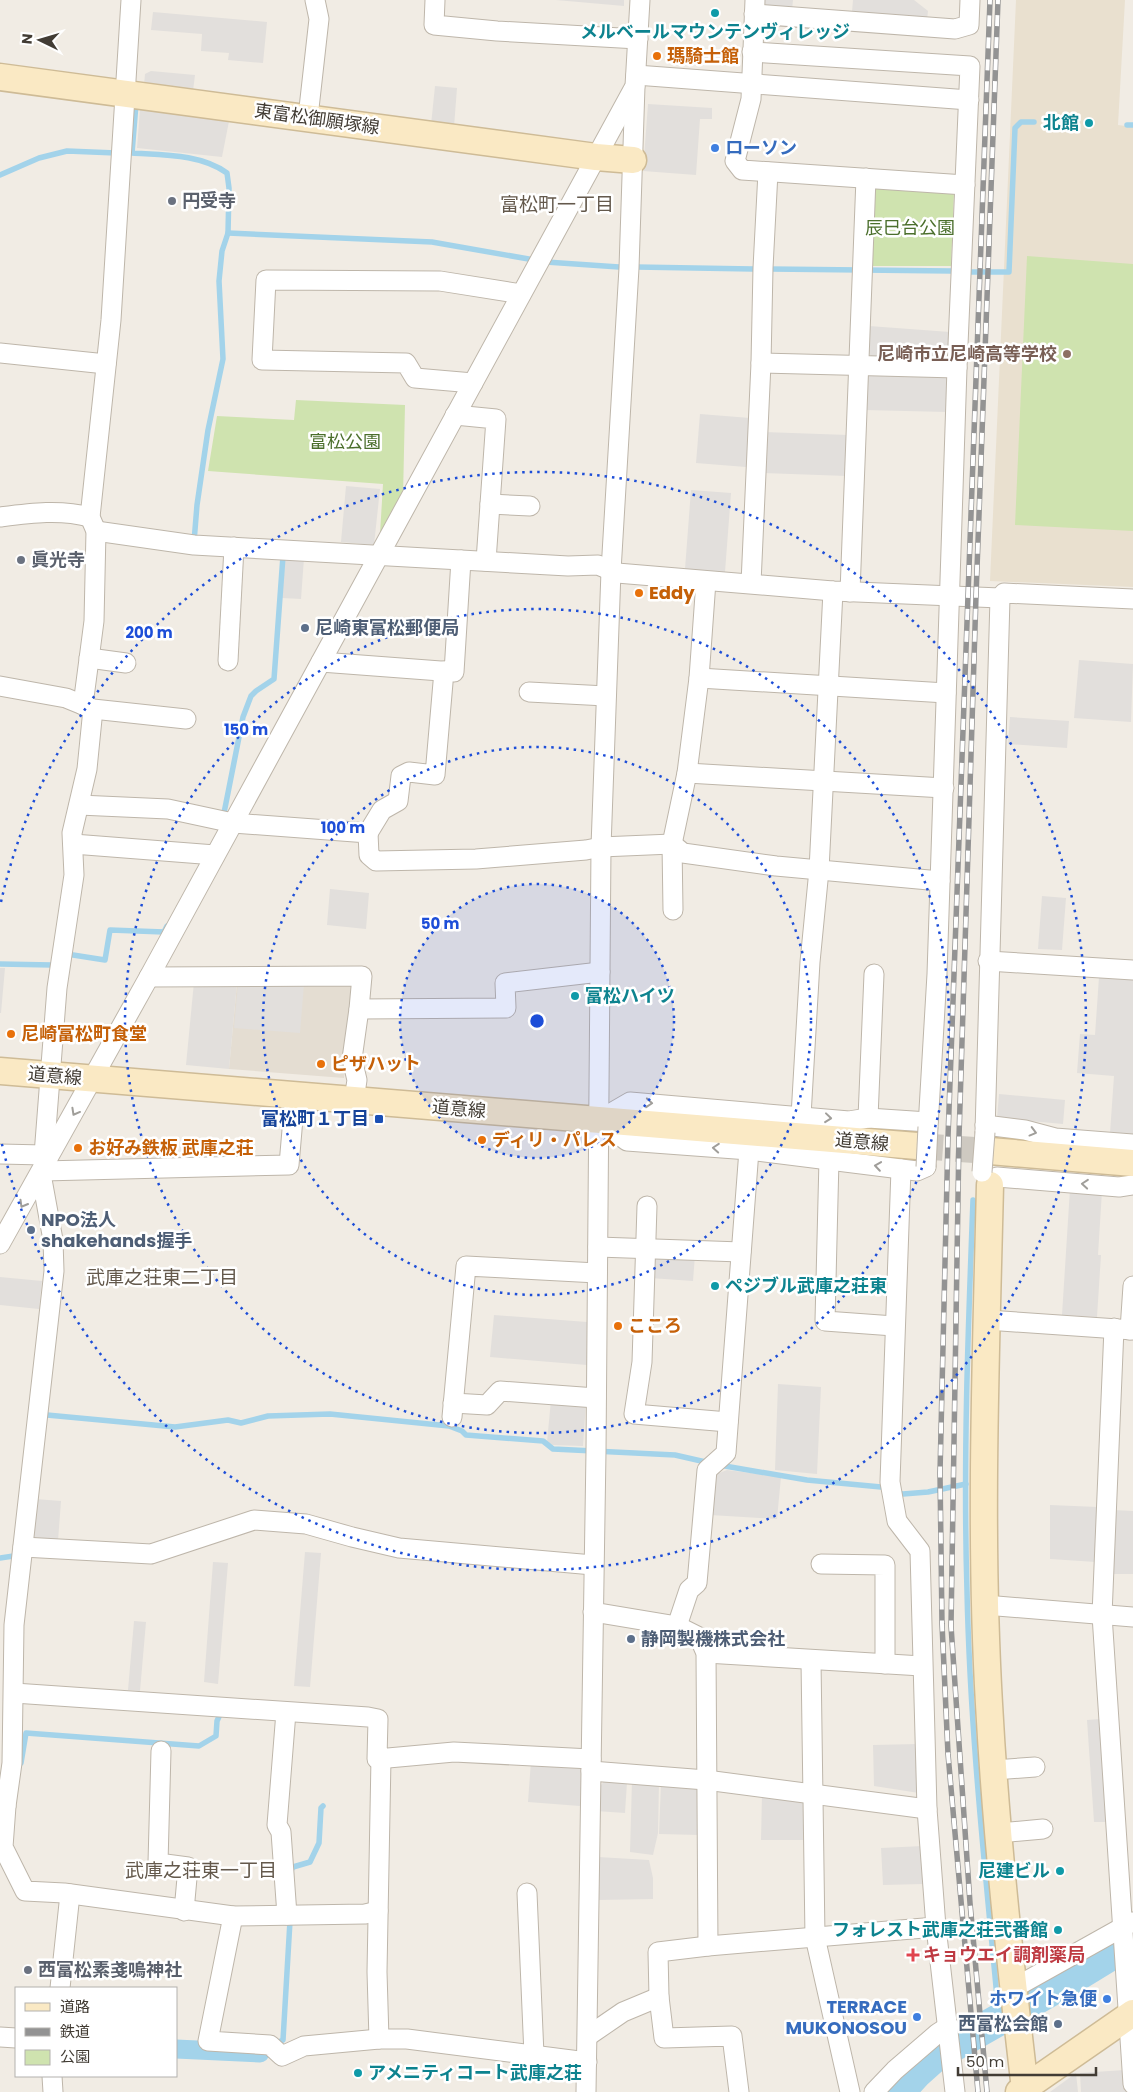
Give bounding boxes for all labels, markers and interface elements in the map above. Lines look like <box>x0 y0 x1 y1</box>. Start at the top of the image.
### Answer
marker: メルベールマウンテンヴィレッジ <box>709 7 721 19</box>
north arrow <box>15 15 65 65</box>
place label: メルベールマウンテンヴィレッジ <box>580 19 850 44</box>
text: N <box>17 33 37 45</box>
place label: 瑪騎士館 <box>667 43 739 68</box>
marker: 瑪騎士館 <box>651 50 663 62</box>
street label: 東富松御願塚線 <box>253 97 381 140</box>
place label: 北館 <box>1043 110 1079 135</box>
marker: 北館 <box>1083 117 1095 129</box>
place label: ローソン <box>725 135 797 160</box>
marker: ローソン <box>709 142 721 154</box>
place label: 円受寺 <box>182 188 236 213</box>
district label: 富松町一丁目 <box>500 191 614 218</box>
marker: 円受寺 <box>166 195 178 207</box>
park label: 辰巳台公園 <box>865 215 955 240</box>
place label: 尼崎市立尼崎高等学校 <box>877 341 1057 366</box>
marker: 尼崎市立尼崎高等学校 <box>1061 348 1073 360</box>
park label: 富松公園 <box>309 429 381 454</box>
place label: 眞光寺 <box>31 547 85 572</box>
marker: 眞光寺 <box>15 554 27 566</box>
place label: Eddy <box>649 580 695 605</box>
marker: Eddy <box>633 587 645 599</box>
place label: 尼崎東富松郵便局 <box>315 615 459 640</box>
text: 200 m <box>125 622 173 643</box>
marker: 尼崎東富松郵便局 <box>299 622 311 634</box>
text: 150 m <box>224 719 268 740</box>
text: 100 m <box>321 817 365 838</box>
text: 50 m <box>421 913 459 934</box>
place label: 富松ハイツ <box>585 983 675 1008</box>
marker: 富松ハイツ <box>569 990 581 1002</box>
centre of rings <box>528 1012 546 1030</box>
place label: 尼崎富松町食堂 <box>21 1021 147 1046</box>
marker: 尼崎富松町食堂 <box>5 1028 17 1040</box>
place label: ピザハット <box>331 1051 421 1076</box>
marker: ピザハット <box>315 1058 327 1070</box>
street label: 道意線 <box>27 1061 83 1090</box>
street label: 道意線 <box>431 1094 487 1123</box>
one-way arrow <box>645 1097 653 1108</box>
place label: 富松町１丁目 <box>261 1106 369 1131</box>
one-way arrow <box>71 1107 81 1116</box>
one-way arrow <box>824 1112 832 1123</box>
marker: 富松町１丁目 <box>373 1113 385 1125</box>
one-way arrow <box>1029 1126 1038 1137</box>
place label: ディリ・パレス <box>492 1127 617 1152</box>
street label: 道意線 <box>834 1127 890 1156</box>
marker: ディリ・パレス <box>476 1134 488 1146</box>
place label: お好み鉄板 武庫之荘 <box>88 1135 254 1160</box>
marker: お好み鉄板 武庫之荘 <box>72 1142 84 1154</box>
one-way arrow <box>712 1142 720 1153</box>
one-way arrow <box>873 1161 881 1172</box>
one-way arrow <box>1080 1179 1088 1190</box>
one-way arrow <box>20 1199 30 1208</box>
place label: NPO法人 shakehands握手 <box>41 1207 192 1253</box>
marker: NPO法人 shakehands握手 <box>25 1224 37 1236</box>
district label: 武庫之荘東二丁目 <box>86 1264 238 1291</box>
place label: ペジブル武庫之荘東 <box>725 1273 887 1298</box>
marker: ペジブル武庫之荘東 <box>709 1280 721 1292</box>
place label: こころ <box>628 1313 682 1338</box>
marker: こころ <box>612 1320 624 1332</box>
place label: 静岡製機株式会社 <box>641 1626 785 1651</box>
marker: 静岡製機株式会社 <box>625 1633 637 1645</box>
district label: 武庫之荘東一丁目 <box>125 1857 277 1884</box>
place label: 尼建ビル <box>978 1858 1050 1883</box>
marker: 尼建ビル <box>1054 1865 1066 1877</box>
place label: フォレスト武庫之荘弐番館 <box>832 1917 1048 1942</box>
marker: フォレスト武庫之荘弐番館 <box>1052 1924 1064 1936</box>
place label: キョウエイ調剤薬局 <box>923 1942 1085 1967</box>
marker: キョウエイ調剤薬局 <box>907 1949 919 1961</box>
place label: 西富松素戔嗚神社 <box>38 1957 182 1982</box>
marker: 西富松素戔嗚神社 <box>22 1964 34 1976</box>
place label: ホワイト急便 <box>989 1986 1098 2011</box>
legend <box>15 1987 178 2077</box>
marker: ホワイト急便 <box>1101 1993 1113 2005</box>
place label: TERRACE MUKONOSOU <box>786 1994 907 2040</box>
text: 道路 <box>60 1996 90 2017</box>
marker: TERRACE MUKONOSOU <box>911 2011 923 2023</box>
place label: 西富松会館 <box>958 2011 1048 2036</box>
marker: 西富松会館 <box>1052 2018 1064 2030</box>
text: 鉄道 <box>60 2021 90 2042</box>
scale bar <box>958 2044 1096 2076</box>
text: 公園 <box>60 2046 90 2067</box>
text: 50 m <box>966 2051 1004 2072</box>
place label: アメニティコート武庫之荘 <box>368 2060 582 2085</box>
marker: アメニティコート武庫之荘 <box>352 2067 364 2079</box>

